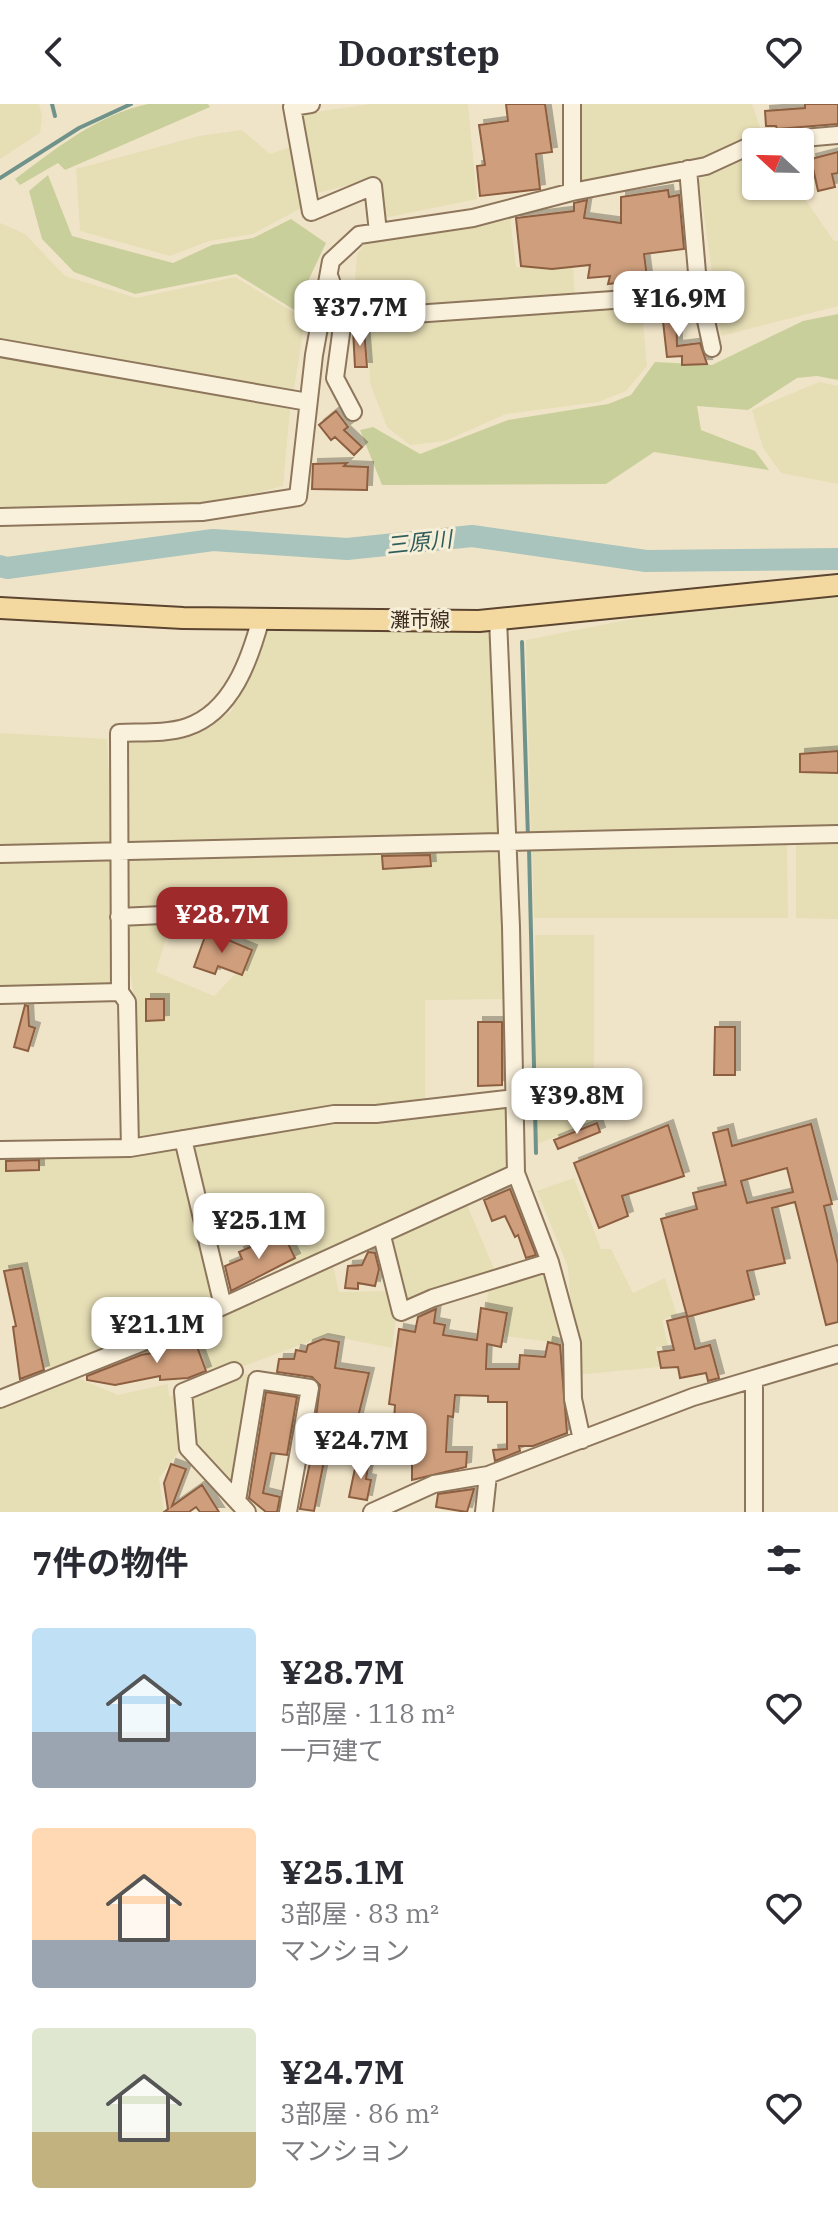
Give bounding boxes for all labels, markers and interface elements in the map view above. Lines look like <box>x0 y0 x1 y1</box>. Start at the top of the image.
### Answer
text: Doorstep <box>338 29 500 76</box>
icon: back <box>32 30 76 74</box>
icon: heart <box>762 30 806 74</box>
north arrow <box>742 128 814 200</box>
map controls <box>742 128 814 200</box>
pin: ¥16.9M <box>614 271 744 339</box>
pin: ¥37.7M <box>295 280 425 348</box>
text: ¥16.9M <box>631 280 727 314</box>
text: ¥37.7M <box>312 289 408 323</box>
water label: 三原川 <box>385 523 455 559</box>
street label: 灘市線 <box>390 606 450 633</box>
pin: ¥28.7M <box>157 887 287 955</box>
text: ¥28.7M <box>174 896 270 930</box>
pin: ¥39.8M <box>512 1068 642 1136</box>
text: ¥39.8M <box>529 1077 625 1111</box>
pin: ¥25.1M <box>194 1193 324 1261</box>
text: ¥25.1M <box>211 1202 307 1236</box>
pin: ¥21.1M <box>92 1297 222 1365</box>
text: ¥21.1M <box>109 1306 205 1340</box>
pin: ¥24.7M <box>296 1413 426 1481</box>
text: ¥24.7M <box>313 1422 409 1456</box>
icon: filters <box>762 1538 806 1582</box>
text: 7件の物件 <box>32 1540 188 1584</box>
text: ¥28.7M <box>280 1649 404 1693</box>
icon: home <box>96 1660 192 1756</box>
icon: heart <box>762 1686 806 1730</box>
text: 5部屋 · 118 m² <box>280 1696 455 1730</box>
text: 一戸建て <box>280 1733 384 1767</box>
text: ¥25.1M <box>280 1849 404 1893</box>
icon: home <box>96 1860 192 1956</box>
icon: heart <box>762 1886 806 1930</box>
text: 3部屋 · 83 m² <box>280 1896 439 1930</box>
text: マンション <box>280 1933 410 1967</box>
text: ¥24.7M <box>280 2049 404 2093</box>
icon: home <box>96 2060 192 2156</box>
icon: heart <box>762 2086 806 2130</box>
text: 3部屋 · 86 m² <box>280 2096 439 2130</box>
text: マンション <box>280 2133 410 2167</box>

